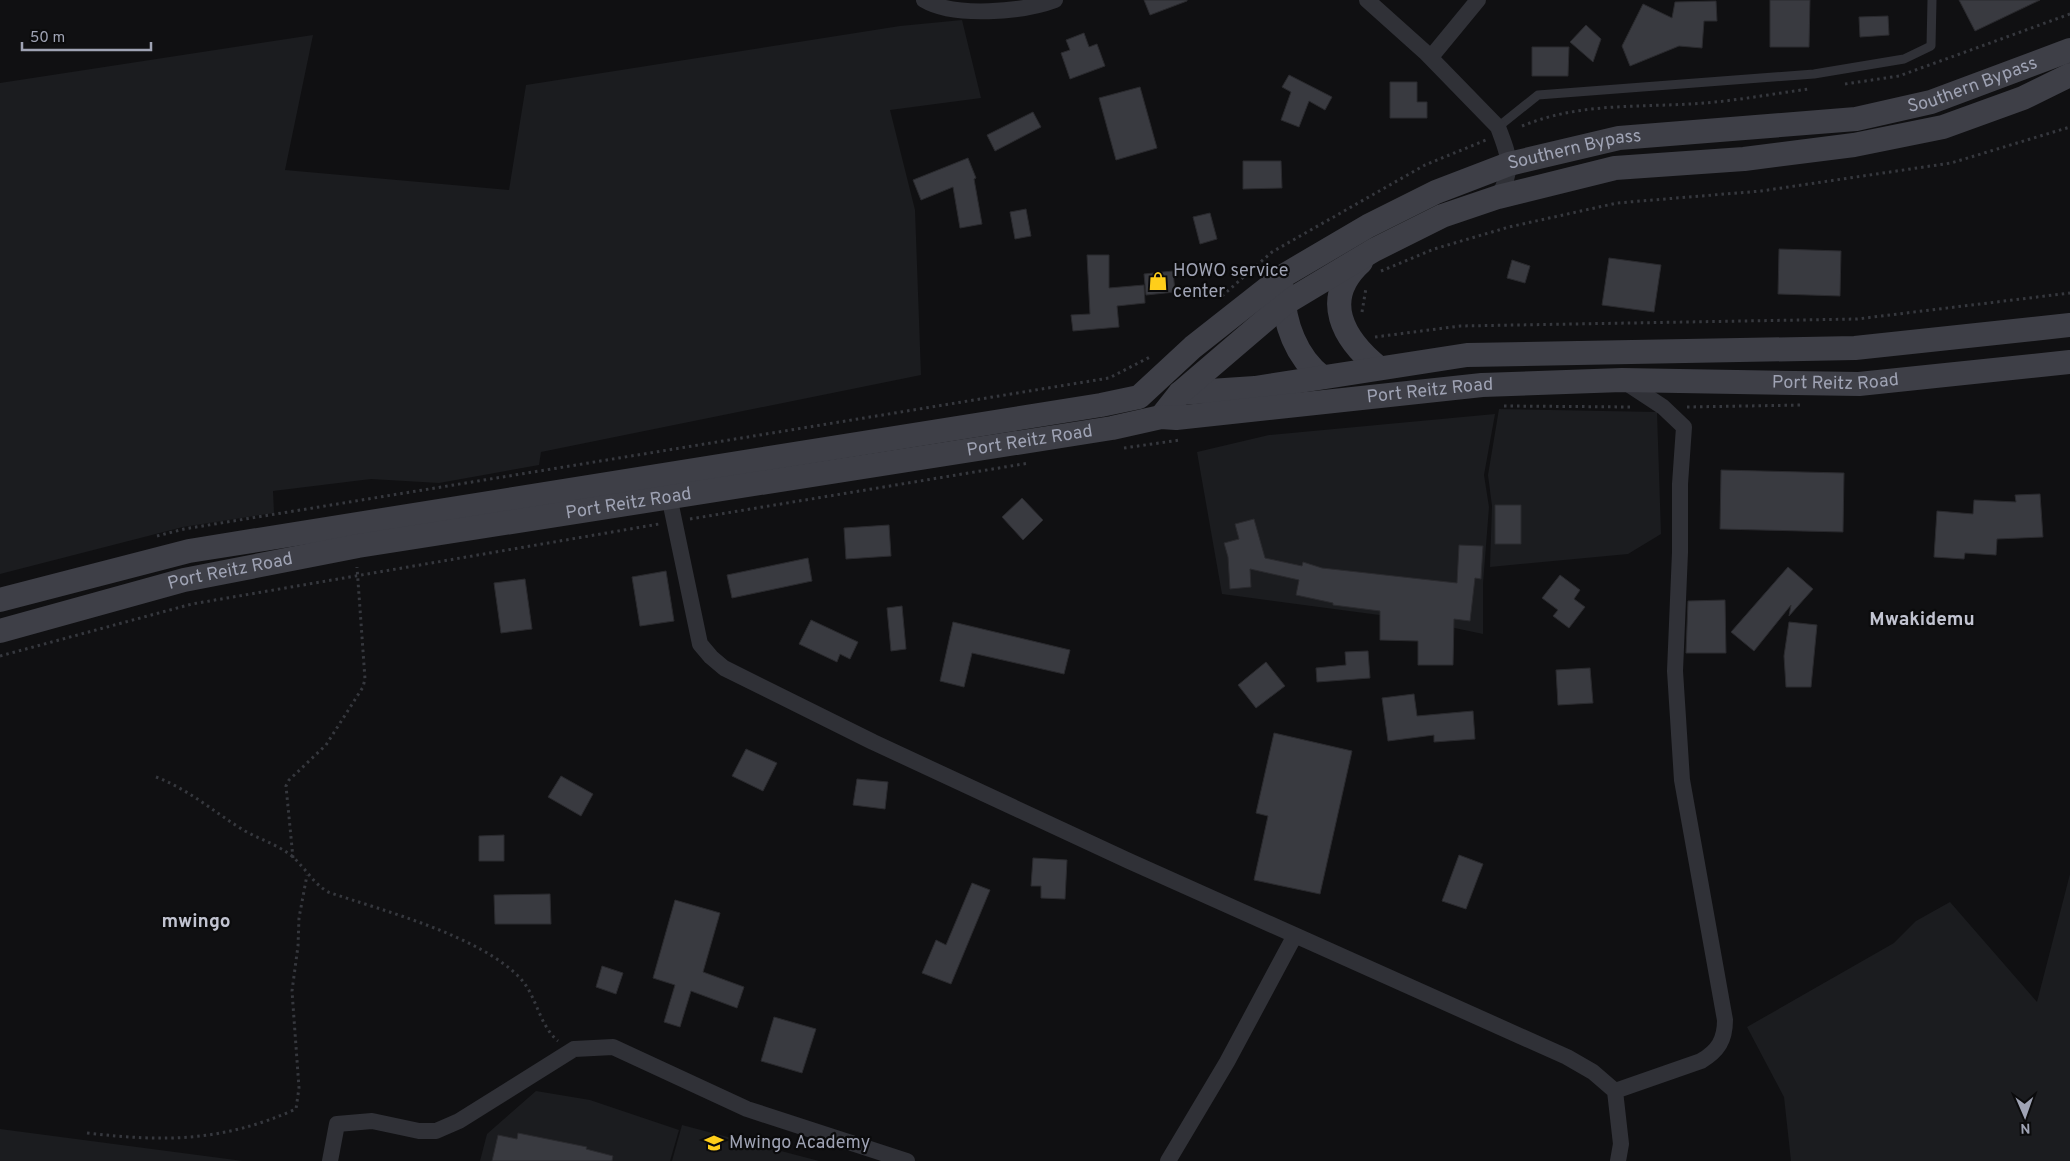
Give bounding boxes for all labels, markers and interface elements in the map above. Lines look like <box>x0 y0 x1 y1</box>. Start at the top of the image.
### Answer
scale bar <box>22 20 151 52</box>
text: 50 m <box>30 29 65 48</box>
street label: Southern Bypass <box>1905 52 2041 118</box>
street label: Southern Bypass <box>1505 125 1642 175</box>
place label: HOWO service center <box>1173 260 1289 304</box>
shop icon: HOWO service center <box>1147 270 1169 292</box>
street label: Port Reitz Road <box>1772 368 1900 396</box>
street label: Port Reitz Road <box>1365 373 1494 409</box>
street label: Port Reitz Road <box>965 420 1094 462</box>
street label: Port Reitz Road <box>564 482 693 525</box>
street label: Port Reitz Road <box>165 547 295 595</box>
district label: Mwakidemu <box>1869 608 1975 632</box>
district label: mwingo <box>161 910 231 934</box>
north arrow <box>2000 1091 2050 1141</box>
text: N <box>2020 1119 2031 1136</box>
school or university icon: Mwingo Academy <box>703 1132 725 1154</box>
place label: Mwingo Academy <box>729 1132 870 1155</box>

